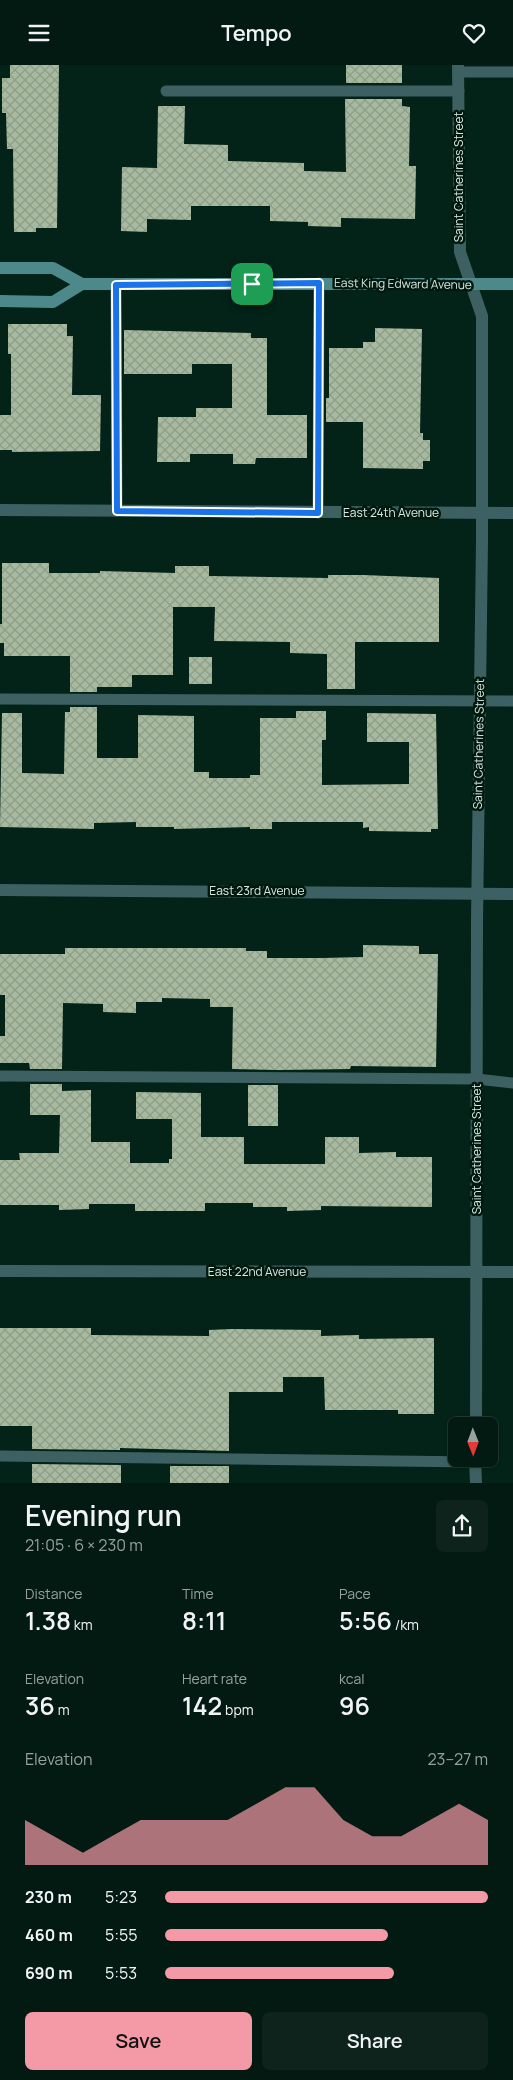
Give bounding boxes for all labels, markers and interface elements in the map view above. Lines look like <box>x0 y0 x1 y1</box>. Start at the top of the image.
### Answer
text: Tempo <box>221 18 292 48</box>
icon: menu <box>25 19 53 47</box>
icon: heart <box>460 19 488 47</box>
street label: Saint Catherines Street <box>450 112 467 242</box>
pin <box>231 263 273 305</box>
icon: arrive <box>238 270 266 298</box>
street label: East King Edward Avenue <box>334 274 472 293</box>
street label: East 24th Avenue <box>343 504 439 521</box>
street label: Saint Catherines Street <box>469 678 488 809</box>
street label: East 23rd Avenue <box>209 882 305 899</box>
street label: Saint Catherines Street <box>468 1084 485 1214</box>
street label: East 22nd Avenue <box>208 1263 306 1280</box>
north arrow <box>448 1417 498 1467</box>
map controls <box>448 1417 498 1467</box>
text: Evening run <box>25 1496 182 1534</box>
button: share <box>436 1500 488 1552</box>
text: 21:05 · 6 × 230 m <box>25 1534 143 1556</box>
text: Distance <box>25 1584 82 1603</box>
text: Time <box>182 1584 214 1603</box>
text: Pace <box>339 1584 371 1603</box>
text: 1.38 <box>25 1603 71 1638</box>
text: 8:11 <box>182 1603 226 1638</box>
text: 5:56 <box>339 1603 392 1638</box>
text: km <box>71 1615 93 1634</box>
text: /km <box>392 1615 419 1634</box>
text: Elevation <box>25 1669 84 1688</box>
text: Heart rate <box>182 1669 247 1688</box>
text: kcal <box>339 1669 365 1688</box>
text: 36 <box>25 1688 55 1723</box>
text: 142 <box>182 1688 222 1723</box>
text: 96 <box>339 1688 370 1723</box>
text: m <box>55 1700 70 1719</box>
text: bpm <box>222 1700 254 1719</box>
text: Elevation <box>25 1748 93 1770</box>
text: 23–27 m <box>427 1748 488 1770</box>
text: 230 m <box>25 1886 72 1908</box>
text: 5:23 <box>105 1886 137 1908</box>
text: 460 m <box>25 1924 73 1946</box>
text: 5:55 <box>105 1924 138 1946</box>
text: 690 m <box>25 1962 73 1984</box>
text: 5:53 <box>105 1962 137 1984</box>
button: Save <box>25 2012 252 2070</box>
button: Share <box>262 2012 488 2070</box>

